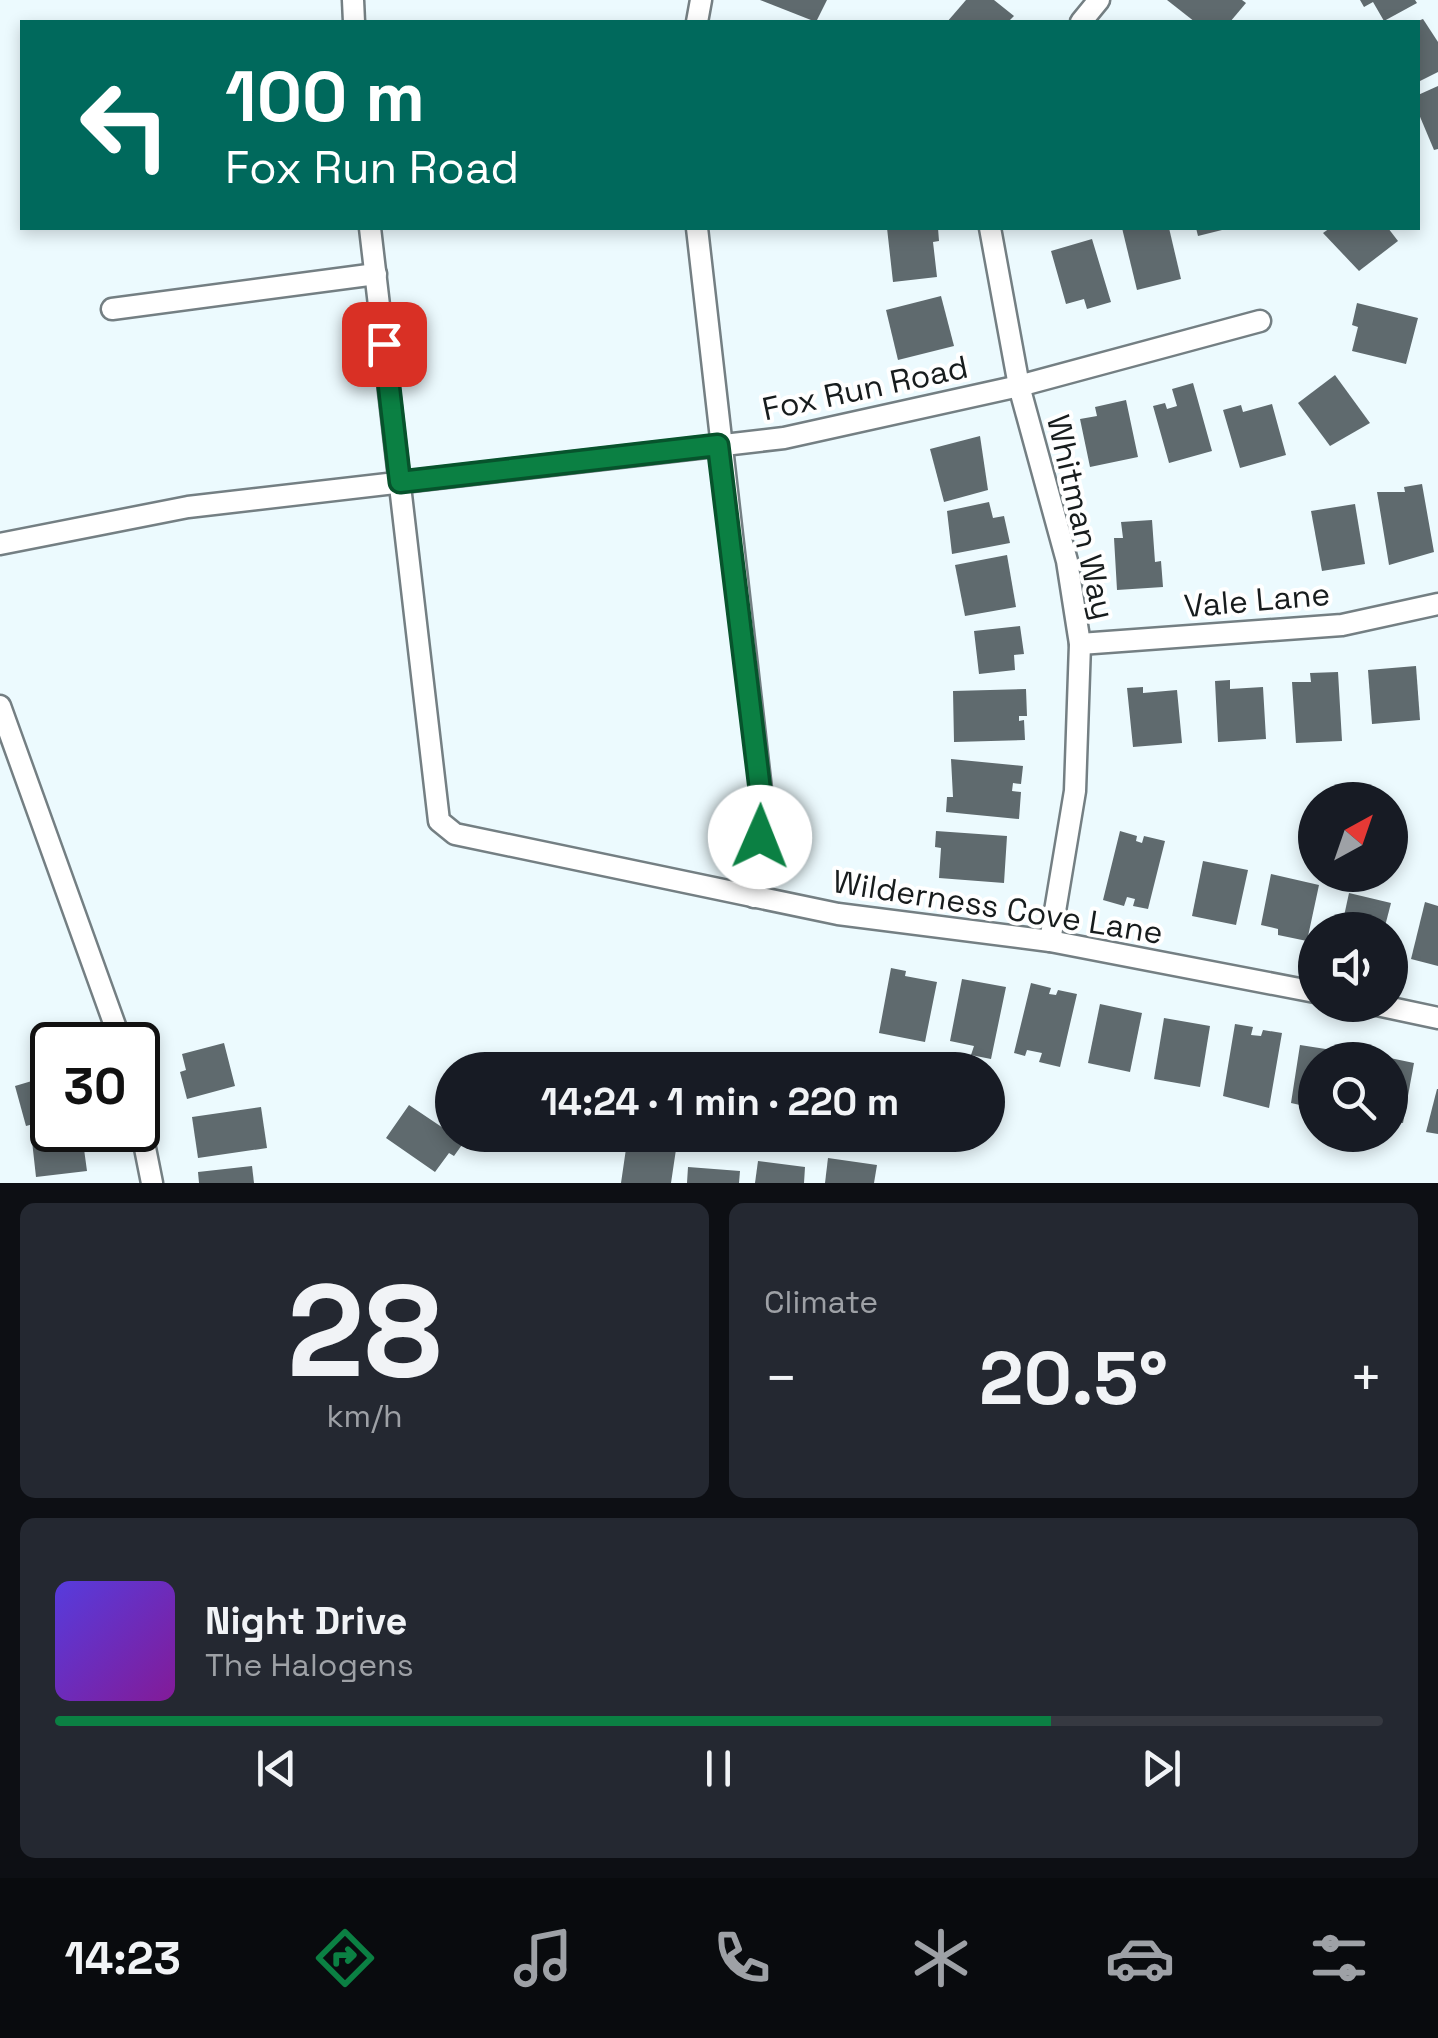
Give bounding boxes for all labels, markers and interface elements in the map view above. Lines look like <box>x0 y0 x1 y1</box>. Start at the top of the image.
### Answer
text: 100 m <box>225 52 425 141</box>
icon: left <box>60 60 190 190</box>
text: Fox Run Road <box>225 139 519 196</box>
pin <box>342 302 427 387</box>
icon: arrive <box>357 317 412 372</box>
street label: Fox Run Road <box>759 347 971 429</box>
street label: Whitman Way <box>1038 411 1124 623</box>
street label: Vale Lane <box>1182 574 1332 626</box>
north arrow <box>1298 782 1408 892</box>
map controls <box>1298 782 1408 1152</box>
position arrow <box>708 785 812 889</box>
street label: Wilderness Cove Lane <box>830 861 1166 953</box>
button: sound <box>1298 912 1408 1022</box>
speed limit sign: 30 <box>30 1022 160 1152</box>
button: search <box>1298 1042 1408 1152</box>
text: 14:24 · 1 min · 220 m <box>541 1078 899 1126</box>
text: 28 <box>287 1248 442 1414</box>
text: Climate <box>764 1282 878 1322</box>
text: 20.5° <box>979 1330 1168 1426</box>
text: − <box>764 1343 798 1413</box>
text: + <box>1349 1343 1383 1413</box>
text: km/h <box>326 1396 403 1436</box>
text: Night Drive <box>205 1597 407 1645</box>
text: The Halogens <box>205 1645 414 1685</box>
icon: previous <box>249 1741 304 1796</box>
icon: pause <box>691 1741 746 1796</box>
icon: next <box>1134 1741 1189 1796</box>
icon: directions <box>310 1923 380 1993</box>
icon: music <box>508 1923 578 1993</box>
icon: phone <box>707 1923 777 1993</box>
icon: climate <box>906 1923 976 1993</box>
icon: car <box>1105 1923 1175 1993</box>
icon: filters <box>1304 1923 1374 1993</box>
text: 14:23 <box>64 1930 181 1987</box>

